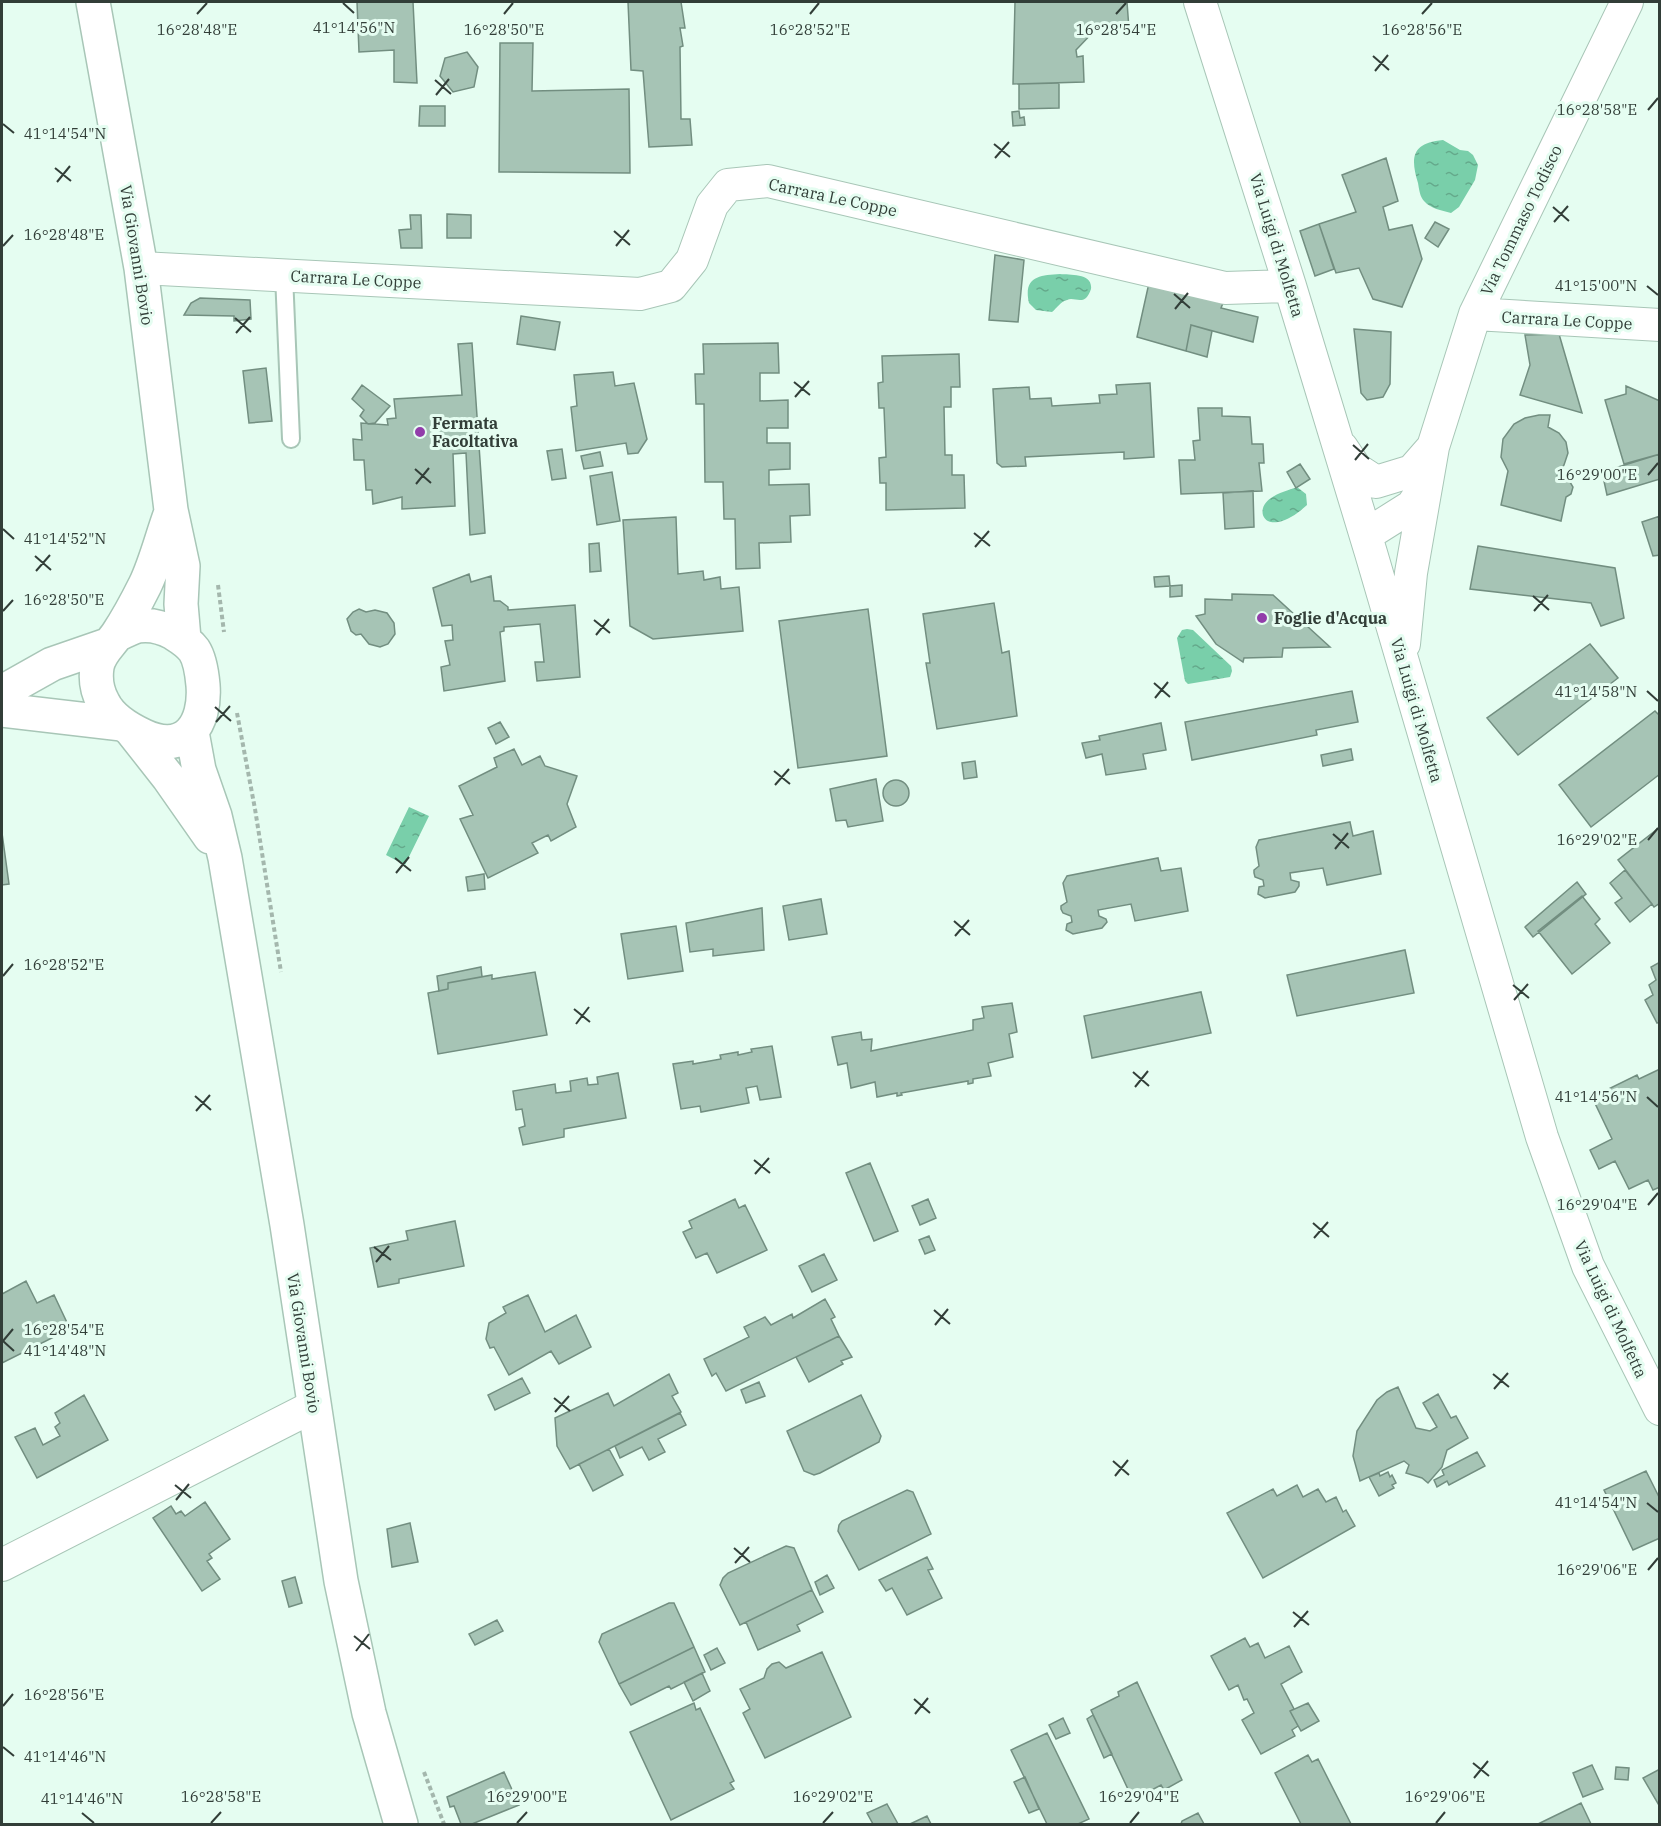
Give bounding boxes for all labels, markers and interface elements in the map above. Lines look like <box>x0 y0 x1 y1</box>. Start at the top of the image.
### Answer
text: 41°14'56"N <box>313 18 395 37</box>
text: 16°28'48"E <box>157 20 237 39</box>
text: 16°28'50"E <box>464 20 544 39</box>
text: 16°28'52"E <box>770 20 850 39</box>
text: 16°28'54"E <box>1076 20 1156 39</box>
text: 16°28'56"E <box>1382 20 1462 39</box>
text: 16°28'58"E <box>1557 100 1637 119</box>
text: 41°14'54"N <box>24 124 106 143</box>
street label: Via Tommaso Todisco <box>1476 142 1566 298</box>
street label: Via Luigi di Molfetta <box>1246 171 1309 320</box>
street label: Carrara Le Coppe <box>767 174 899 220</box>
street label: Via Giovanni Bovio <box>116 183 158 327</box>
text: 16°28'48"E <box>24 225 104 244</box>
street label: Carrara Le Coppe <box>290 266 422 292</box>
text: 41°15'00"N <box>1555 276 1637 295</box>
street label: Carrara Le Coppe <box>1501 307 1633 333</box>
place label: Fermata Facoltativa <box>432 413 518 451</box>
marker: Fermata Facoltativa <box>413 425 427 439</box>
text: 16°29'00"E <box>1557 465 1637 484</box>
text: 41°14'52"N <box>24 529 106 548</box>
text: 16°28'50"E <box>24 590 104 609</box>
place label: Foglie d'Acqua <box>1274 608 1387 628</box>
marker: Foglie d'Acqua <box>1255 611 1269 625</box>
street label: Via Luigi di Molfetta <box>1387 635 1447 785</box>
text: 41°14'58"N <box>1555 682 1637 701</box>
text: 16°29'02"E <box>1557 830 1637 849</box>
text: 16°28'52"E <box>24 955 104 974</box>
text: 41°14'56"N <box>1555 1087 1637 1106</box>
text: 16°29'04"E <box>1557 1195 1637 1214</box>
street label: Via Luigi di Molfetta <box>1570 1237 1652 1381</box>
street label: Via Giovanni Bovio <box>283 1271 325 1415</box>
text: 16°28'54"E <box>24 1320 104 1339</box>
text: 41°14'48"N <box>24 1341 106 1360</box>
text: 41°14'54"N <box>1555 1493 1637 1512</box>
text: 16°29'06"E <box>1557 1560 1637 1579</box>
text: 16°28'56"E <box>24 1685 104 1704</box>
text: 41°14'46"N <box>24 1747 106 1766</box>
text: 16°28'58"E <box>181 1787 261 1806</box>
text: 16°29'00"E <box>487 1787 567 1806</box>
text: 16°29'02"E <box>793 1787 873 1806</box>
text: 16°29'04"E <box>1099 1787 1179 1806</box>
text: 16°29'06"E <box>1405 1787 1485 1806</box>
text: 41°14'46"N <box>41 1789 123 1808</box>

